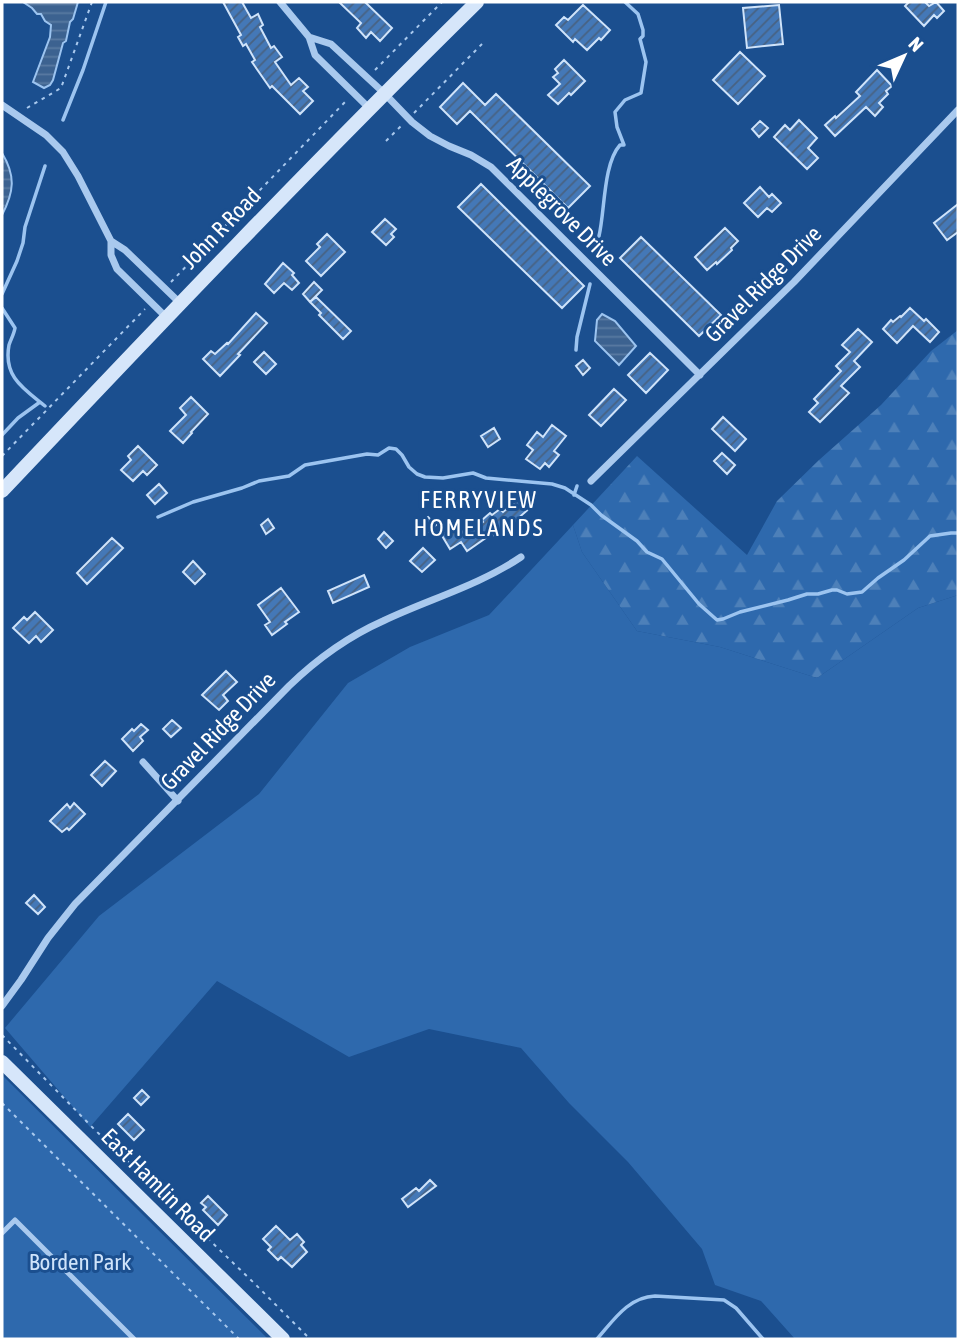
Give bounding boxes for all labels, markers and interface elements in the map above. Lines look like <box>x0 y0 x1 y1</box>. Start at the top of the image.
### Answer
north arrow <box>869 21 939 91</box>
text: N <box>904 33 928 56</box>
street label: Applegrove Drive <box>502 151 622 271</box>
street label: John R Road <box>176 182 266 274</box>
street label: Gravel Ridge Drive <box>700 221 826 347</box>
district label: FERRYVIEW HOMELANDS <box>414 486 545 541</box>
street label: Gravel Ridge Drive <box>155 667 281 795</box>
street label: East Hamlin Road <box>96 1123 220 1247</box>
park label: Borden Park <box>29 1249 131 1275</box>

